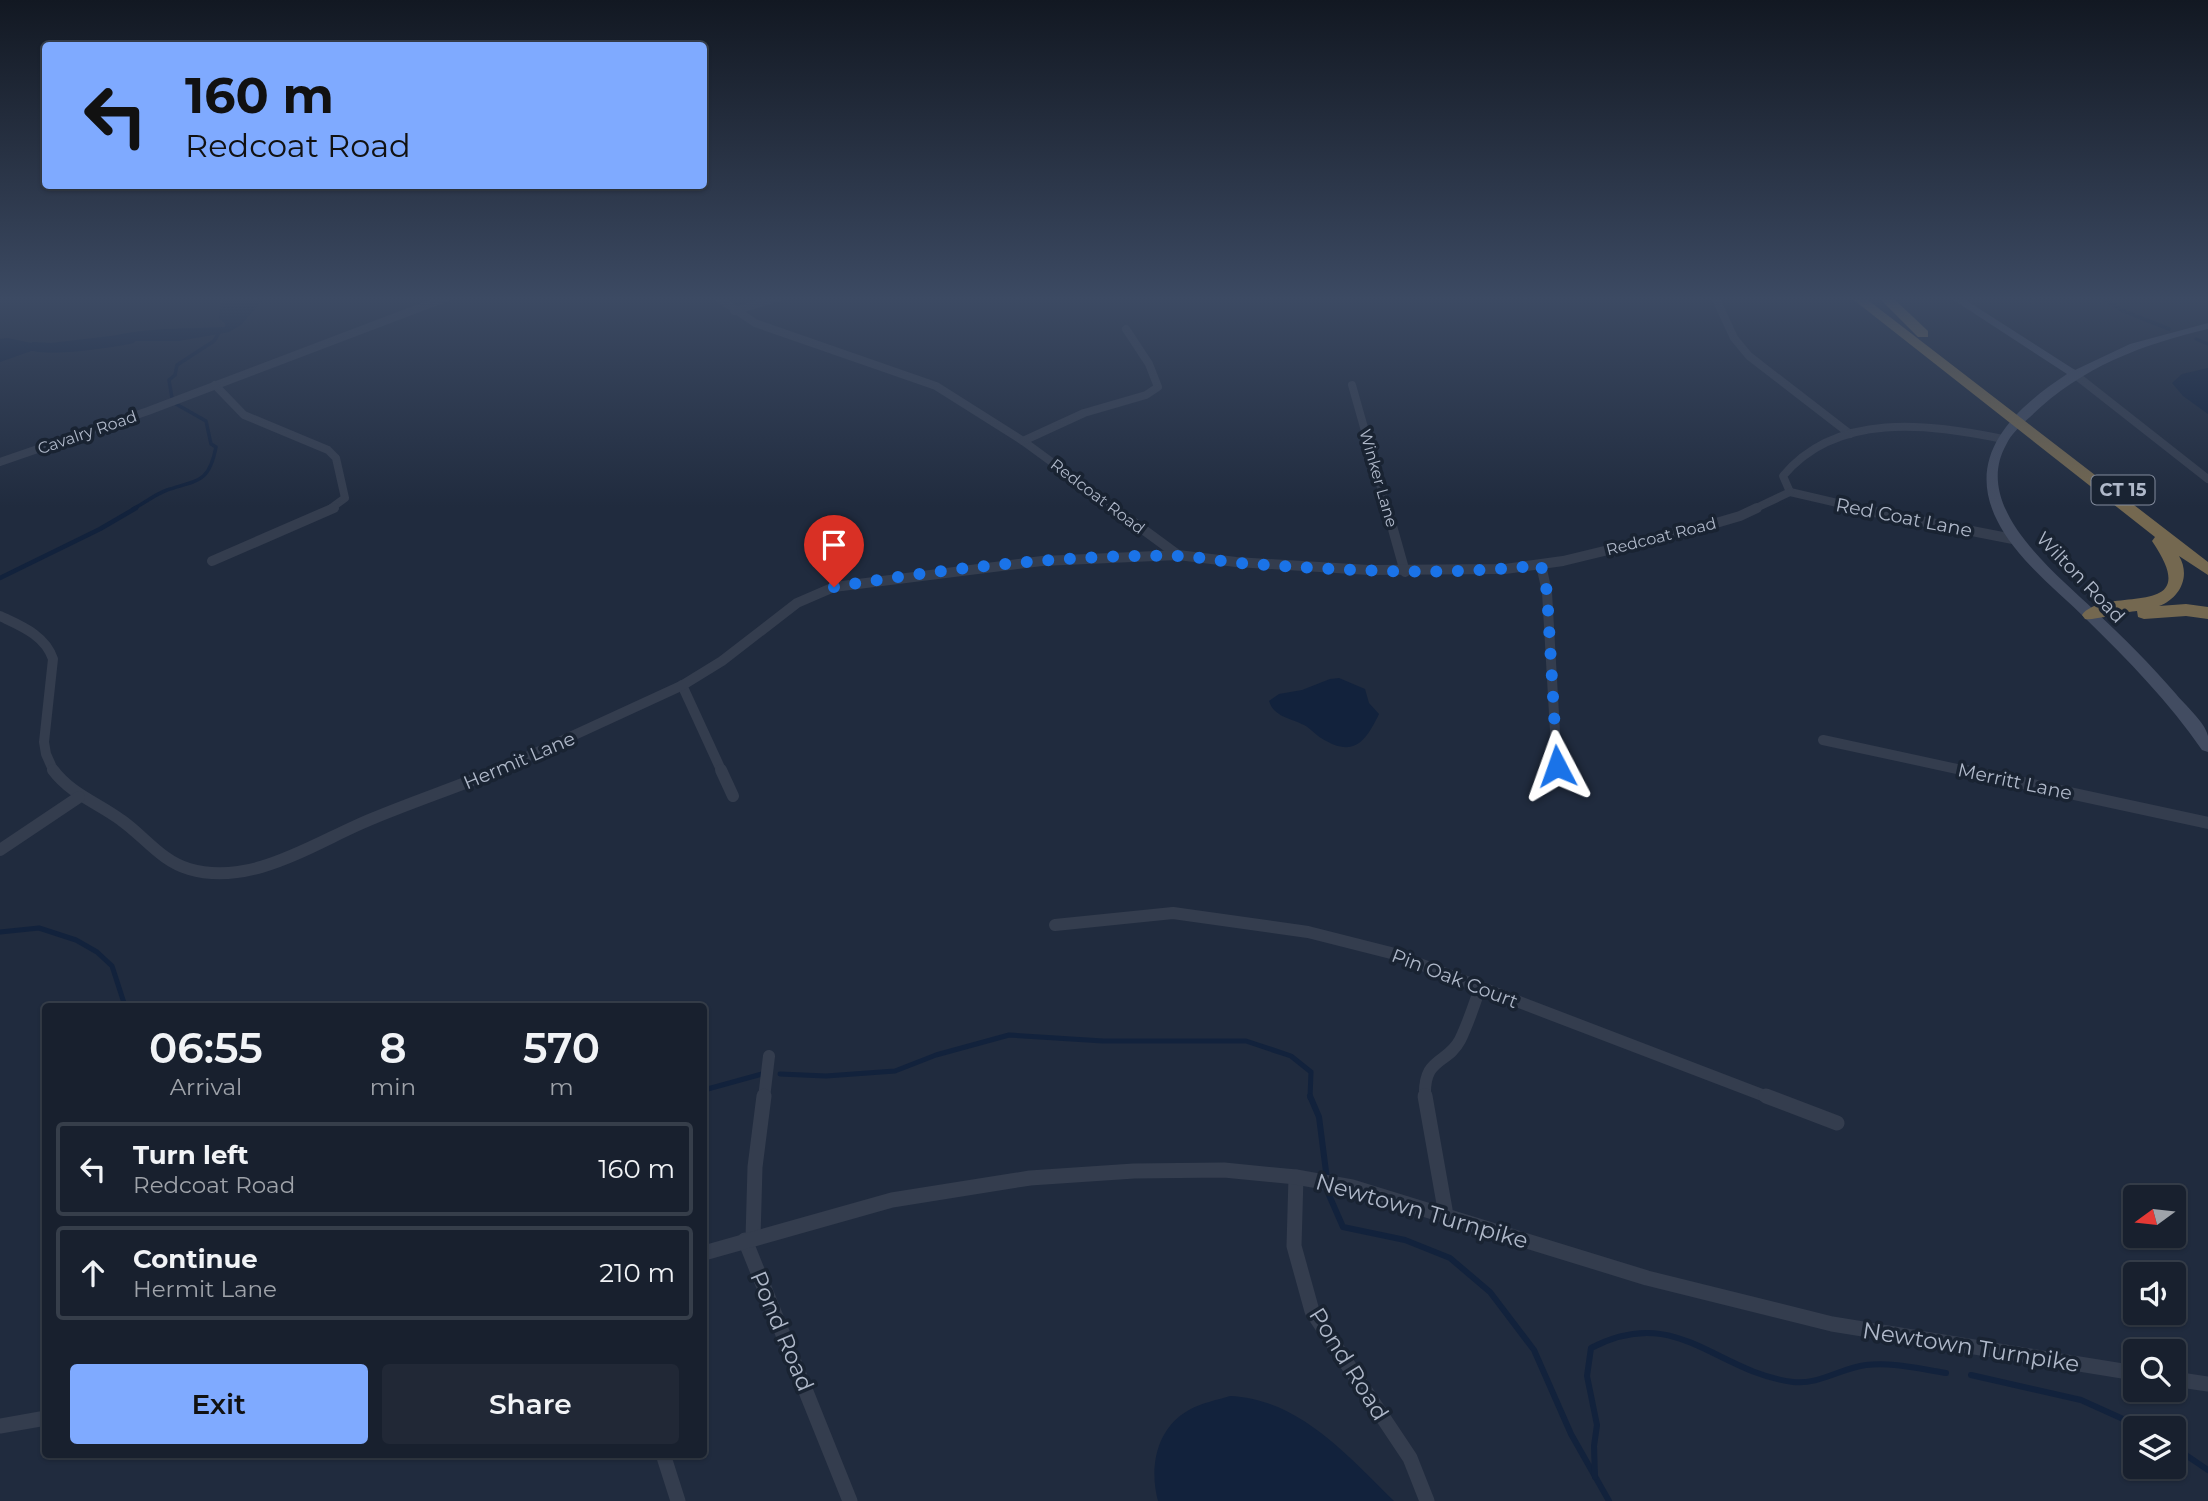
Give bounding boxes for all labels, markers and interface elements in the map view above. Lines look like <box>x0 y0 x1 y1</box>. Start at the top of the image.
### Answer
text: 160 m <box>185 66 334 125</box>
icon: left <box>70 70 161 161</box>
text: Redcoat Road <box>185 126 411 165</box>
street label: Cavalry Road <box>35 407 139 458</box>
street label: Winker Lane <box>1355 427 1402 530</box>
street label: Redcoat Road <box>1047 455 1148 538</box>
road number: CT 15 <box>2092 476 2154 504</box>
street label: Red Coat Lane <box>1834 493 1974 542</box>
street label: Redcoat Road <box>1604 514 1718 559</box>
pin <box>804 515 864 587</box>
icon: arrive <box>815 526 853 564</box>
street label: Wilton Road <box>2032 527 2130 628</box>
street label: Hermit Lane <box>460 727 578 794</box>
position arrow <box>1520 729 1594 803</box>
street label: Merritt Lane <box>1956 758 2074 805</box>
street label: Pin Oak Court <box>1388 944 1521 1013</box>
text: 06:55 <box>149 1022 263 1074</box>
text: 8 <box>379 1022 407 1074</box>
text: 570 <box>523 1022 600 1074</box>
text: Arrival <box>170 1073 242 1101</box>
text: min <box>370 1073 416 1101</box>
text: m <box>549 1073 574 1101</box>
text: Turn left <box>133 1139 249 1171</box>
icon: left <box>74 1150 112 1188</box>
text: 160 m <box>598 1153 675 1185</box>
street label: Newtown Turnpike <box>1313 1167 1531 1255</box>
text: Redcoat Road <box>133 1171 295 1199</box>
north arrow <box>2123 1185 2186 1248</box>
map controls <box>2123 1185 2186 1479</box>
text: Continue <box>133 1243 258 1275</box>
icon: ahead <box>74 1254 112 1292</box>
text: 210 m <box>599 1257 675 1289</box>
button: sound <box>2123 1262 2186 1325</box>
street label: Pond Road <box>744 1267 820 1395</box>
text: Hermit Lane <box>133 1275 277 1303</box>
street label: Pond Road <box>1303 1302 1395 1426</box>
street label: Newtown Turnpike <box>1860 1316 2082 1378</box>
button: search <box>2123 1339 2186 1402</box>
button: Exit <box>70 1364 368 1444</box>
button: Share <box>382 1364 679 1444</box>
button: layers <box>2123 1416 2186 1479</box>

